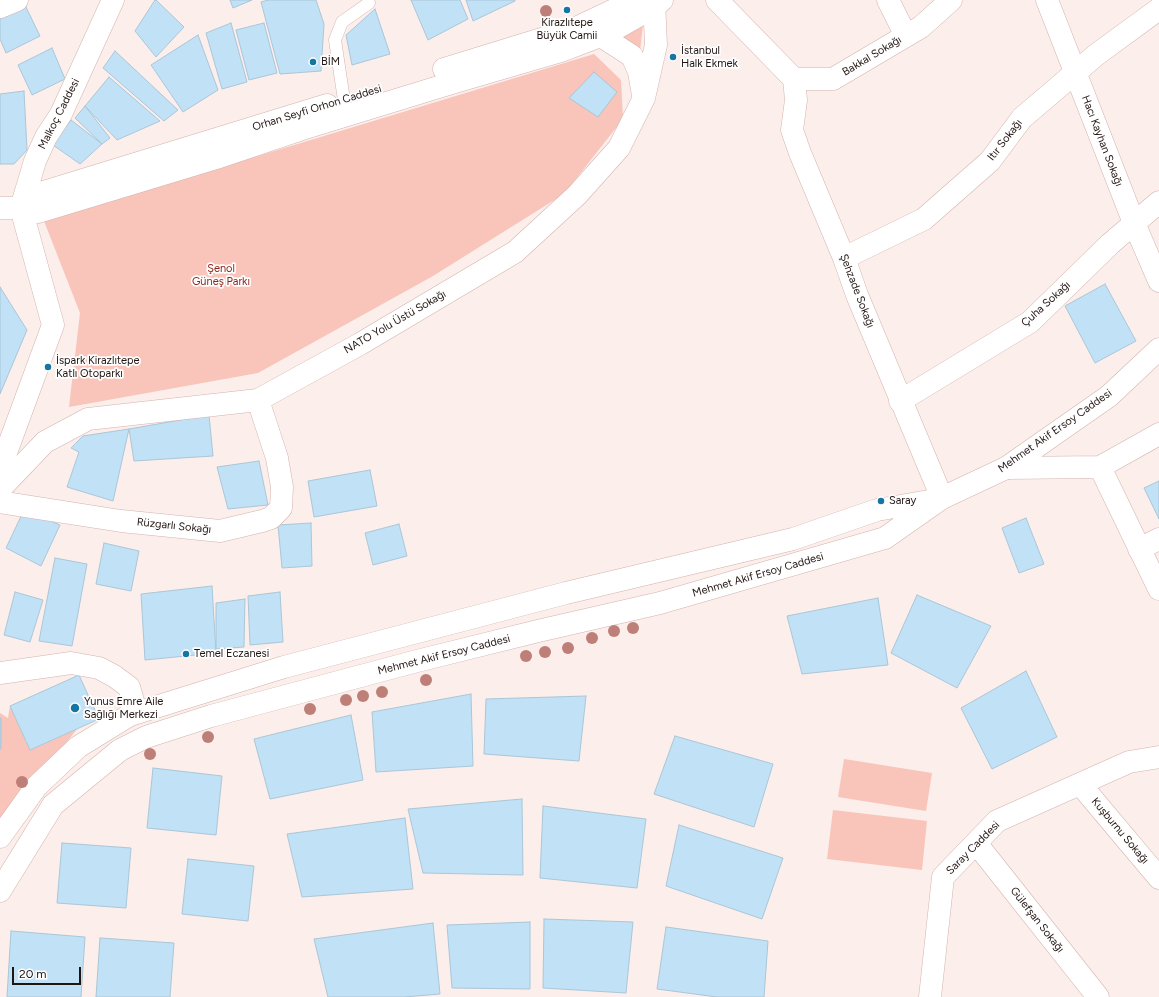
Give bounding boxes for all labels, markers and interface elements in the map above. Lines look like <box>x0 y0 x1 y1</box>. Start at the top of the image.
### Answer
marker: Kirazlıtepe Büyük Camii <box>562 5 572 15</box>
place label: Kirazlıtepe Büyük Camii <box>537 16 597 42</box>
street label: Bakkal Sokağı <box>840 33 904 79</box>
place label: İstanbul Halk Ekmek <box>681 44 738 70</box>
marker: İstanbul Halk Ekmek <box>668 52 678 62</box>
place label: BİM <box>321 55 340 69</box>
marker: BİM <box>308 57 318 67</box>
street label: Malkoç Caddesi <box>35 76 83 152</box>
street label: Orhan Seyfi Orhon Caddesi <box>251 82 383 134</box>
street label: Hacı Kayhan Sokağı <box>1079 94 1125 188</box>
street label: Itır Sokağı <box>985 117 1025 163</box>
street label: Şehzade Sokağı <box>837 252 877 330</box>
park label: Şenol Güneş Parkı <box>192 262 250 288</box>
street label: Çuha Sokağı <box>1019 279 1073 329</box>
street label: NATO Yolu Üstü Sokağı <box>342 287 448 357</box>
place label: İspark Kirazlıtepe Katlı Otoparkı <box>56 354 140 380</box>
marker: İspark Kirazlıtepe Katlı Otoparkı <box>43 362 53 372</box>
street label: Mehmet Akif Ersoy Caddesi <box>996 387 1114 475</box>
place label: Saray <box>889 494 916 508</box>
marker: Saray <box>876 496 886 506</box>
street label: Rüzgarlı Sokağı <box>136 516 212 536</box>
street label: Mehmet Akif Ersoy Caddesi <box>691 550 825 600</box>
street label: Mehmet Akif Ersoy Caddesi <box>376 632 512 678</box>
place label: Temel Eczanesi <box>194 647 269 661</box>
marker: Temel Eczanesi <box>181 649 191 659</box>
place label: Yunus Emre Aile Sağlığı Merkezi <box>84 695 163 721</box>
marker: Yunus Emre Aile Sağlığı Merkezi <box>69 702 81 714</box>
street label: Kuşburnu Sokağı <box>1089 795 1151 867</box>
street label: Saray Caddesi <box>944 819 1002 877</box>
street label: Gülefşan Sokağı <box>1007 885 1067 955</box>
scale bar <box>14 959 83 985</box>
text: 20 m <box>19 967 47 981</box>

